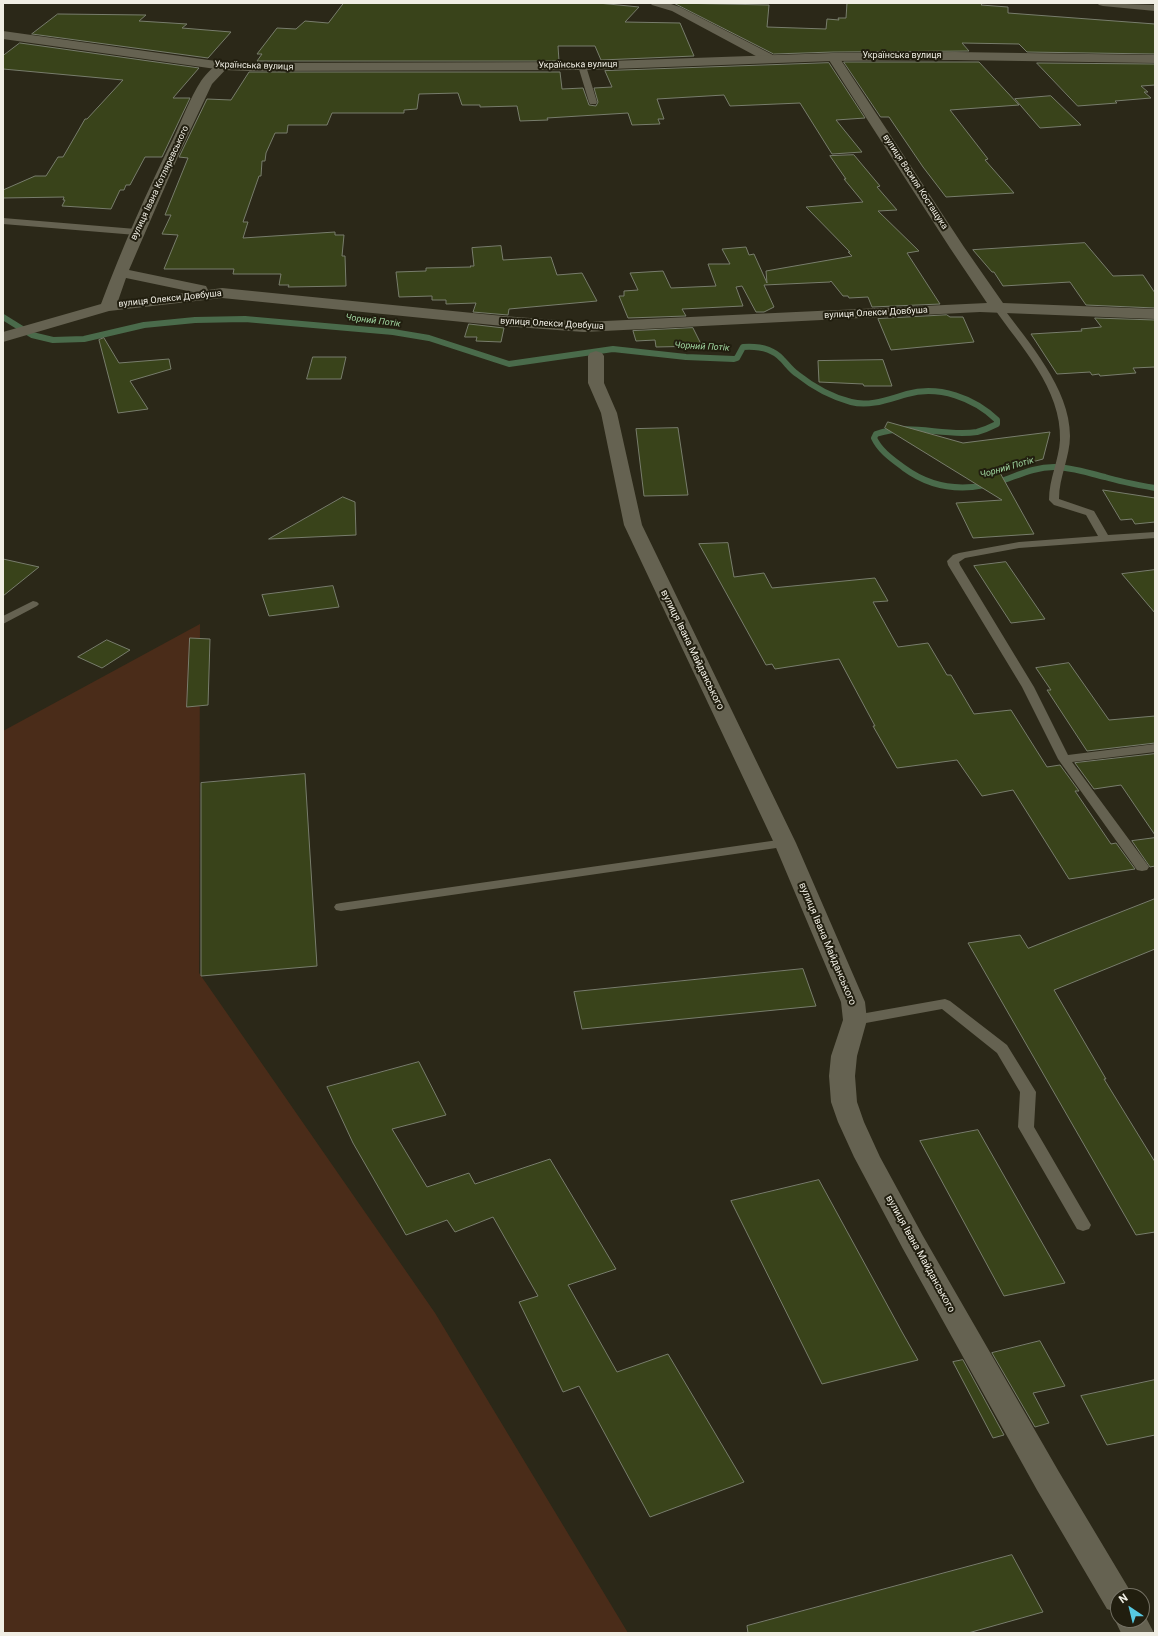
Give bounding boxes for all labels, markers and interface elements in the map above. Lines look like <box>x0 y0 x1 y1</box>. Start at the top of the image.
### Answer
street label: Українська вулиця <box>863 51 941 61</box>
street label: Українська вулиця <box>214 59 294 73</box>
street label: Українська вулиця <box>538 59 618 71</box>
street label: вулиця Івана Котляревського <box>129 124 191 242</box>
street label: вулиця Василя Костащука <box>880 132 950 232</box>
street label: вулиця Олекси Довбуша <box>118 288 222 310</box>
street label: вулиця Олекси Довбуша <box>824 305 928 321</box>
water label: Чорний Потік <box>345 312 401 330</box>
street label: вулиця Олекси Довбуша <box>500 316 604 332</box>
water label: Чорний Потік <box>674 340 730 354</box>
water label: Чорний Потік <box>979 455 1035 481</box>
street label: вулиця Івана Майданського <box>658 588 726 712</box>
street label: вулиця Івана Майданського <box>796 881 858 1007</box>
street label: вулиця Івана Майданського <box>883 1193 957 1315</box>
north arrow <box>1110 1588 1150 1628</box>
text: N <box>1116 1591 1130 1606</box>

